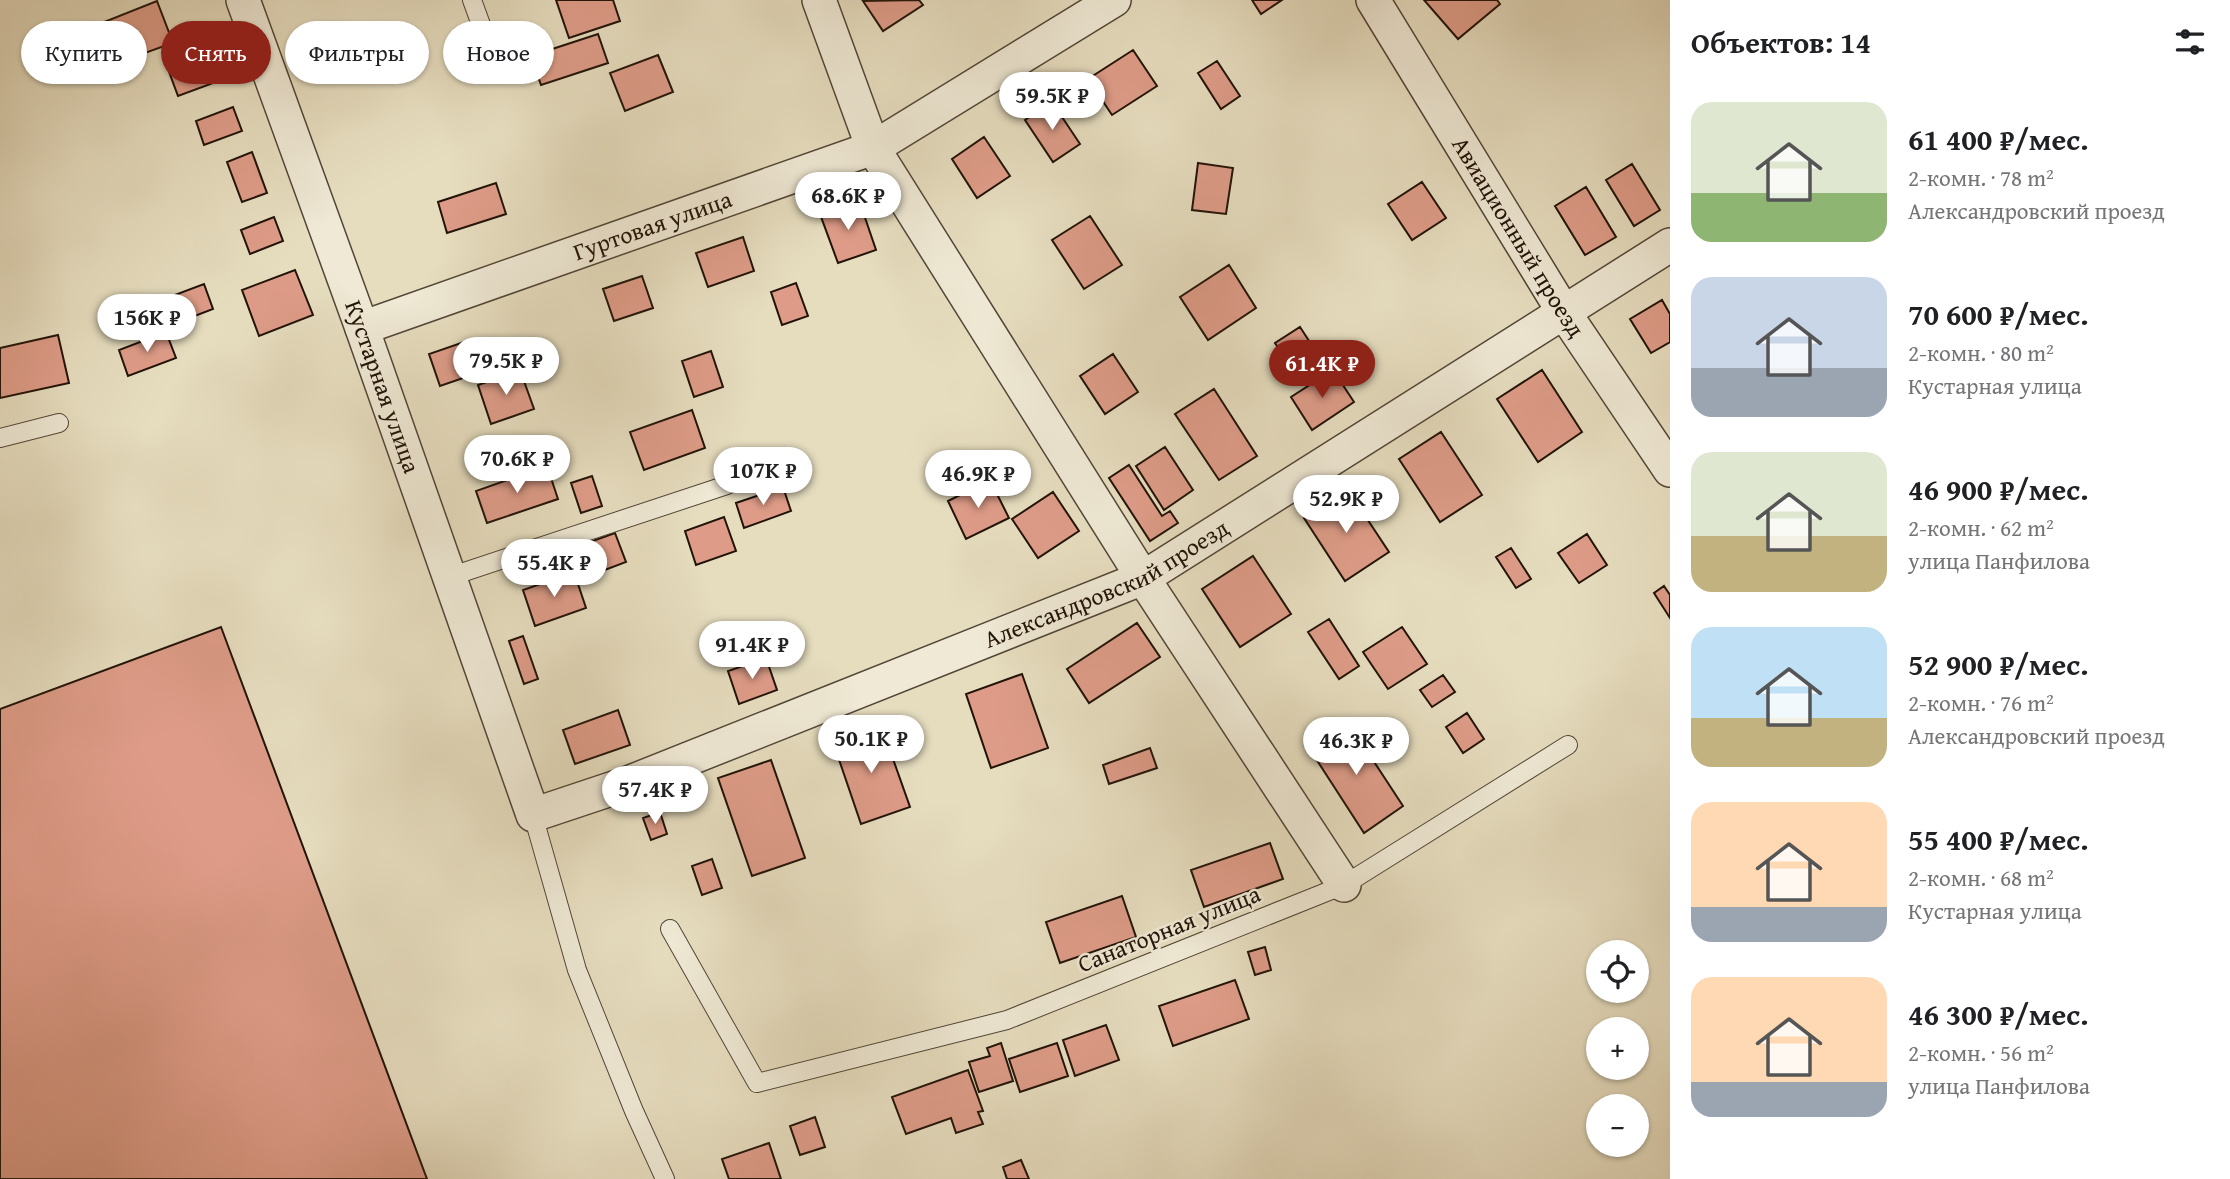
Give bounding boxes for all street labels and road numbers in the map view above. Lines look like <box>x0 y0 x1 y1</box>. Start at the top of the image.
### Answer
street label: Авиационный проезд <box>1443 130 1594 344</box>
street label: Гуртовая улица <box>568 181 737 269</box>
street label: Кустарная улица <box>336 295 430 478</box>
street label: Александровский проезд <box>979 510 1235 657</box>
street label: Санаторная улица <box>1072 876 1266 981</box>

